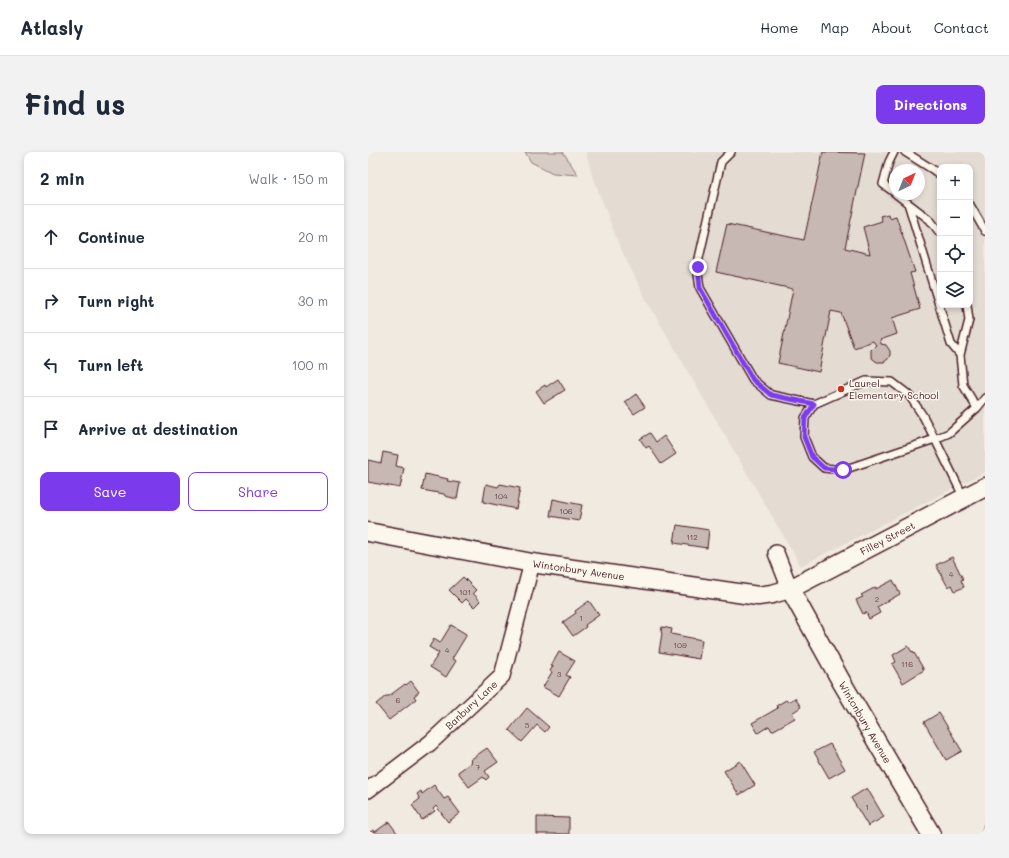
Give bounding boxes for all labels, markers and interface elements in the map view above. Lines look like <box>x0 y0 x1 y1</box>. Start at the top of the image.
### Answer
text: Atlasly <box>20 15 83 40</box>
text: Home <box>760 18 798 37</box>
text: Map <box>820 18 849 37</box>
text: About <box>871 18 912 37</box>
text: Contact <box>934 18 989 37</box>
button: Directions <box>876 85 985 124</box>
text: Find us <box>24 86 125 122</box>
north arrow <box>889 164 925 200</box>
map controls <box>937 164 973 308</box>
button: + <box>937 164 973 200</box>
text: 2 min <box>40 167 85 189</box>
text: Walk · 150 m <box>248 170 328 187</box>
button: − <box>937 200 973 236</box>
icon: ahead <box>40 226 62 248</box>
text: Continue <box>78 227 145 247</box>
text: 20 m <box>298 228 328 245</box>
button: locate <box>937 236 973 272</box>
route end <box>689 258 707 276</box>
button: layers <box>937 272 973 308</box>
icon: right <box>40 290 62 312</box>
text: Turn right <box>78 291 155 311</box>
text: 30 m <box>298 292 328 309</box>
icon: left <box>40 354 62 376</box>
text: Turn left <box>78 355 143 375</box>
text: 100 m <box>292 356 328 373</box>
place label: Laurel Elementary School <box>849 376 939 402</box>
marker: Laurel Elementary School <box>836 384 846 394</box>
icon: arrive <box>40 418 62 440</box>
text: Arrive at destination <box>78 419 238 439</box>
route start <box>834 461 852 479</box>
button: Save <box>40 472 180 511</box>
button: Share <box>188 472 328 511</box>
house number: 104 <box>494 491 508 501</box>
house number: 106 <box>559 506 573 516</box>
street label: Filley Street <box>857 518 917 558</box>
house number: 112 <box>686 532 698 542</box>
street label: Wintonbury Avenue <box>531 556 626 583</box>
house number: 4 <box>949 569 954 579</box>
house number: 101 <box>459 587 471 597</box>
house number: 2 <box>875 594 879 604</box>
house number: 1 <box>579 613 583 623</box>
house number: 109 <box>673 640 687 650</box>
house number: 4 <box>445 645 450 655</box>
house number: 116 <box>901 659 913 669</box>
house number: 3 <box>557 669 562 679</box>
street label: Banbury Lane <box>442 677 500 733</box>
street label: Wintonbury Avenue <box>836 678 895 766</box>
house number: 6 <box>396 695 401 705</box>
house number: 5 <box>525 720 530 730</box>
house number: 7 <box>476 762 481 772</box>
house number: 1 <box>865 802 869 812</box>

